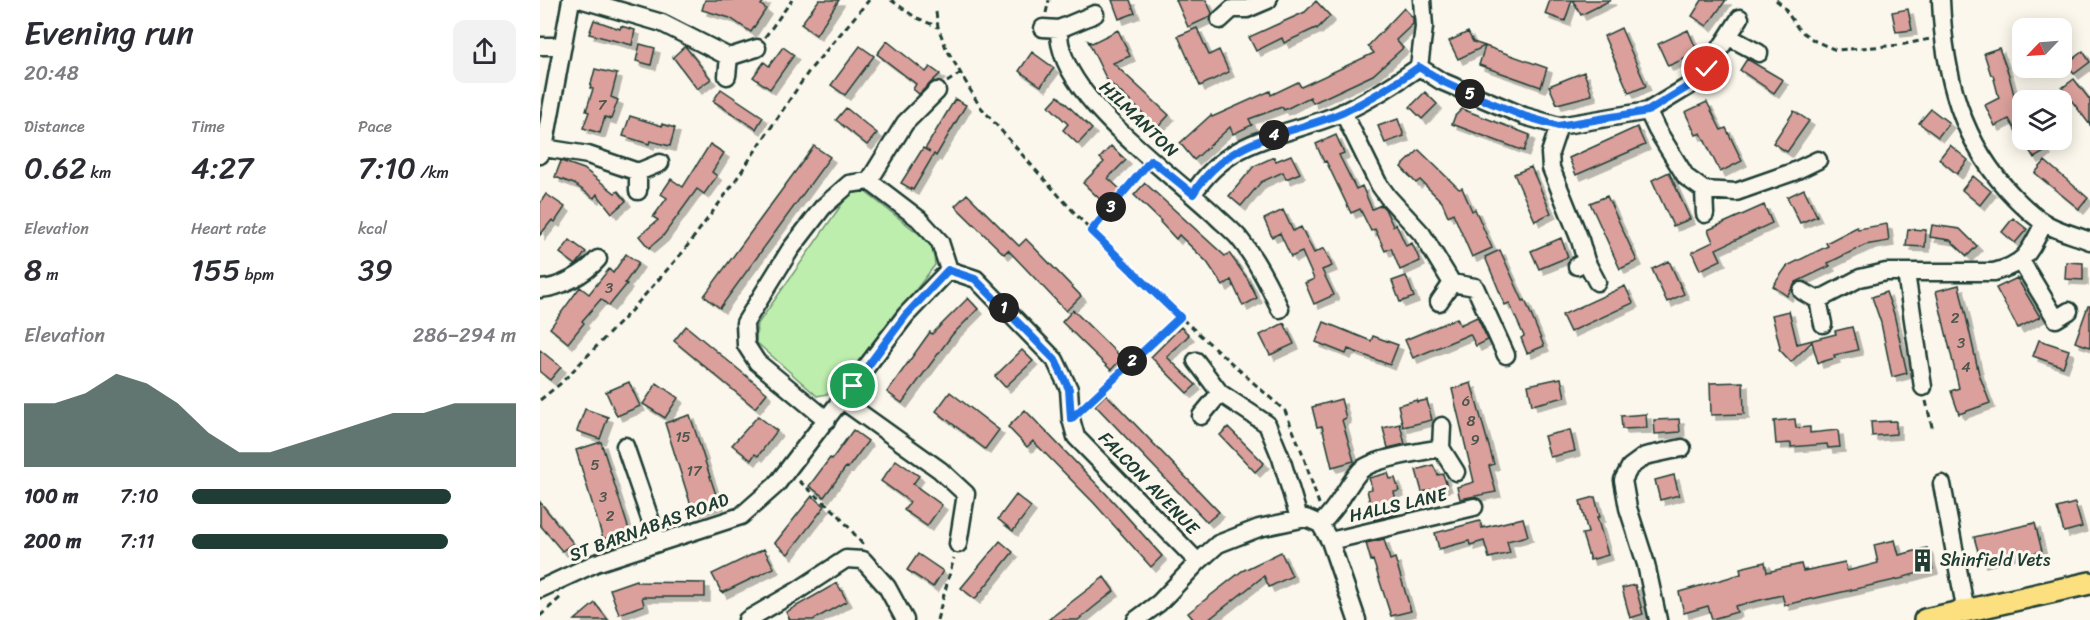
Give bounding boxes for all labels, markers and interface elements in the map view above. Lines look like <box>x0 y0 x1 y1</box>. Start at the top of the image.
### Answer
text: Evening run <box>24 4 194 62</box>
north arrow <box>2012 18 2072 78</box>
map controls <box>2012 18 2072 150</box>
button: share <box>453 20 516 83</box>
pin <box>1681 43 1732 94</box>
icon: check <box>1690 52 1723 85</box>
text: 20:48 <box>24 56 79 91</box>
street label: HILMANTON <box>1092 72 1187 166</box>
pin: 5 <box>1455 79 1485 109</box>
text: 5 <box>1465 79 1475 108</box>
button: layers <box>2012 90 2072 150</box>
house number: 7 <box>598 92 608 118</box>
text: Distance <box>24 112 85 141</box>
text: Time <box>191 112 225 141</box>
text: Pace <box>358 112 392 141</box>
pin: 4 <box>1259 120 1289 150</box>
text: 4 <box>1269 120 1279 149</box>
text: 0.62 <box>24 141 86 195</box>
text: 4:27 <box>191 141 253 195</box>
text: 7:10 <box>358 141 416 195</box>
text: km <box>86 158 111 187</box>
text: /km <box>416 158 449 187</box>
pin: 3 <box>1096 192 1126 222</box>
text: 3 <box>1107 192 1115 221</box>
text: Elevation <box>24 214 89 243</box>
text: Heart rate <box>191 214 266 243</box>
text: kcal <box>358 214 387 243</box>
text: 8 <box>24 243 42 297</box>
text: 155 <box>191 243 241 297</box>
text: 39 <box>358 243 393 297</box>
text: m <box>42 260 59 289</box>
text: bpm <box>241 260 274 289</box>
house number: 3 <box>605 275 613 301</box>
pin: 1 <box>989 293 1019 323</box>
text: 1 <box>1001 293 1007 322</box>
house number: 2 <box>1951 305 1960 331</box>
text: Elevation <box>24 318 105 353</box>
text: 286–294 m <box>413 318 516 353</box>
house number: 3 <box>1957 330 1965 356</box>
pin: 2 <box>1117 346 1147 376</box>
text: 2 <box>1127 346 1137 375</box>
house number: 4 <box>1961 354 1971 380</box>
pin <box>827 360 878 411</box>
icon: arrive <box>836 369 869 402</box>
house number: 6 <box>1462 388 1470 414</box>
house number: 8 <box>1466 408 1476 434</box>
street label: FALCON AVENUE <box>1091 423 1208 543</box>
house number: 15 <box>675 424 691 450</box>
house number: 9 <box>1470 427 1480 453</box>
house number: 5 <box>590 452 600 478</box>
house number: 17 <box>686 458 703 484</box>
street label: HALLS LANE <box>1346 478 1451 532</box>
text: 100 m <box>24 479 78 514</box>
text: 7:10 <box>120 479 159 514</box>
street label: ST BARNABAS ROAD <box>564 483 734 571</box>
house number: 3 <box>599 484 607 510</box>
house number: 2 <box>606 503 615 529</box>
text: 200 m <box>24 524 81 559</box>
text: 7:11 <box>120 524 155 559</box>
place label: Shinfield Vets <box>1940 544 2051 576</box>
building icon: Shinfield Vets <box>1909 547 1935 573</box>

